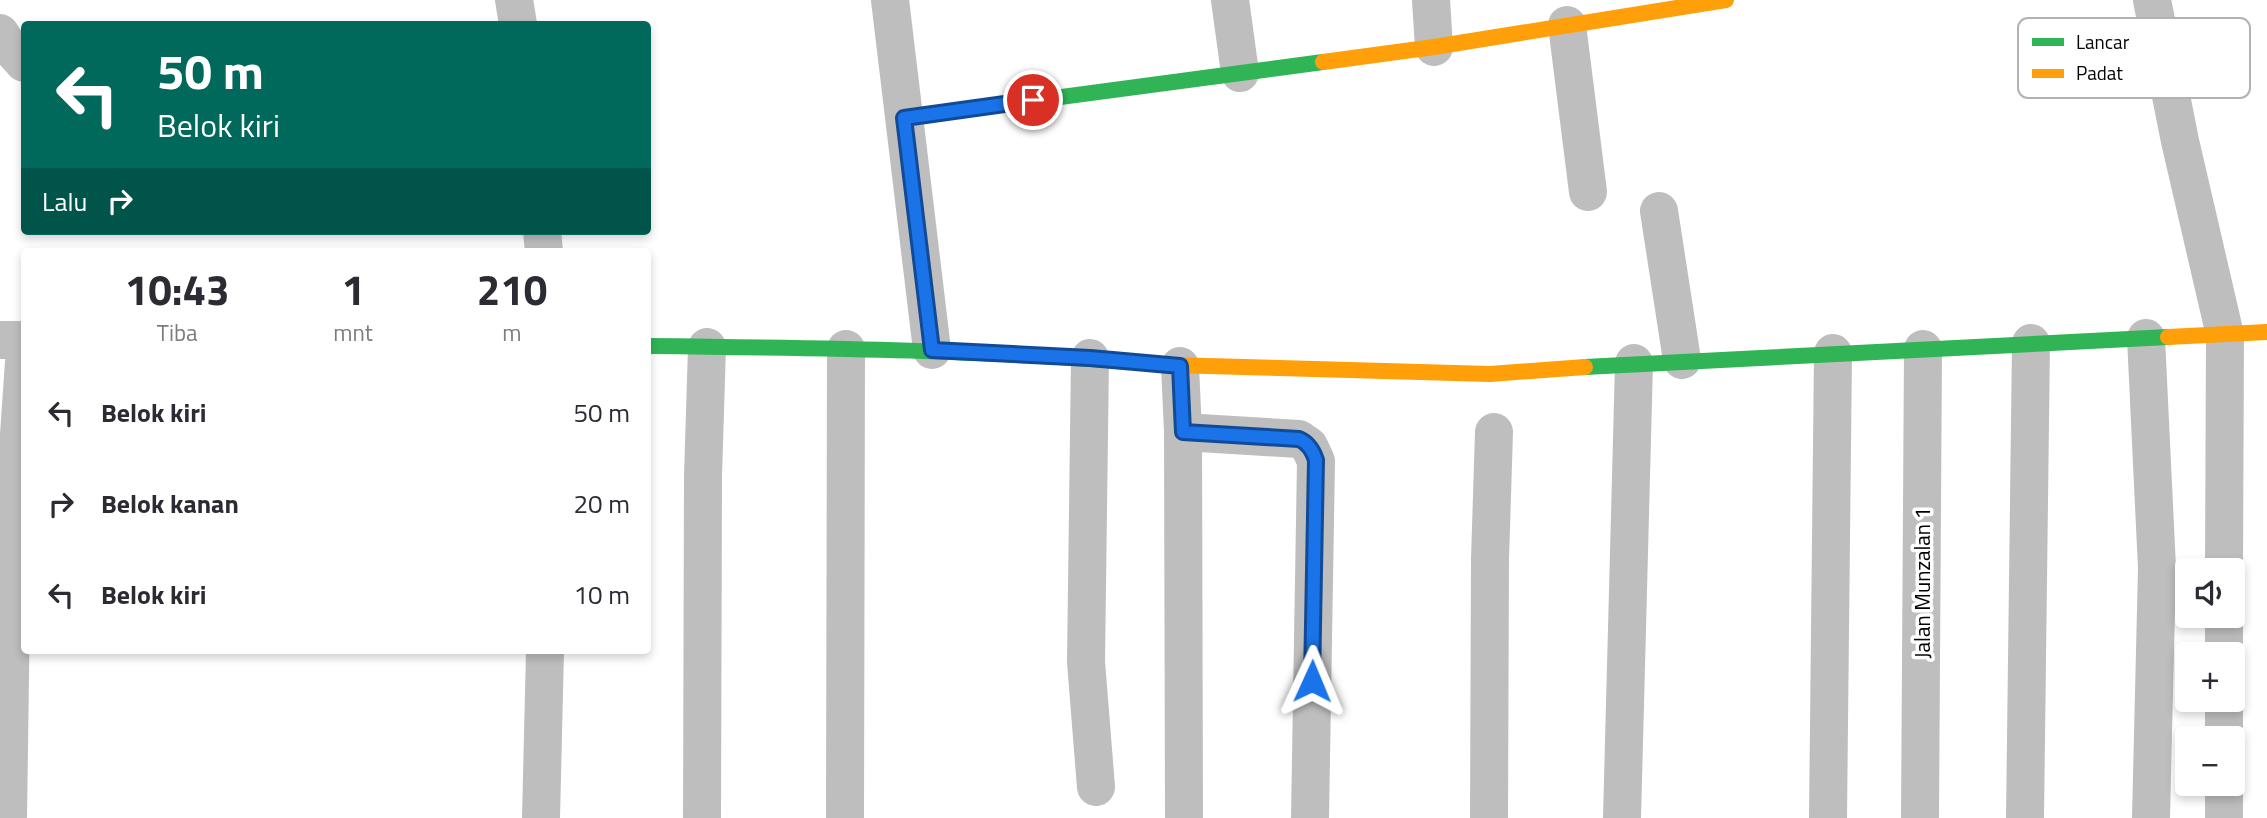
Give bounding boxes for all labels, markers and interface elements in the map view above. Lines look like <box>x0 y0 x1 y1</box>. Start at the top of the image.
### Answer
legend <box>2018 18 2250 98</box>
text: Lancar <box>2076 27 2130 56</box>
text: 50 m <box>157 33 264 108</box>
icon: left <box>42 49 133 140</box>
text: Padat <box>2076 58 2123 87</box>
pin <box>1003 70 1063 130</box>
icon: arrive <box>1014 81 1052 119</box>
text: Belok kiri <box>157 101 280 149</box>
text: Lalu <box>42 182 87 221</box>
icon: right <box>101 182 139 220</box>
text: 10:43 <box>125 257 230 321</box>
text: 1 <box>341 257 365 321</box>
text: 210 <box>477 257 547 321</box>
text: Tiba <box>157 315 198 350</box>
text: mnt <box>333 315 373 350</box>
text: m <box>502 315 522 350</box>
text: Belok kiri <box>101 393 207 432</box>
text: 50 m <box>573 393 630 432</box>
icon: left <box>42 394 80 432</box>
text: Belok kanan <box>101 484 239 523</box>
text: 20 m <box>573 484 630 523</box>
icon: right <box>42 485 80 523</box>
street label: Jalan Munzalan 1 <box>1906 507 1938 659</box>
map controls <box>2175 558 2245 796</box>
button: sound <box>2175 558 2245 628</box>
text: Belok kiri <box>101 575 207 614</box>
text: 10 m <box>573 575 630 614</box>
icon: left <box>42 576 80 614</box>
button: + <box>2175 642 2245 712</box>
position arrow <box>1275 644 1349 718</box>
button: − <box>2175 726 2245 796</box>

